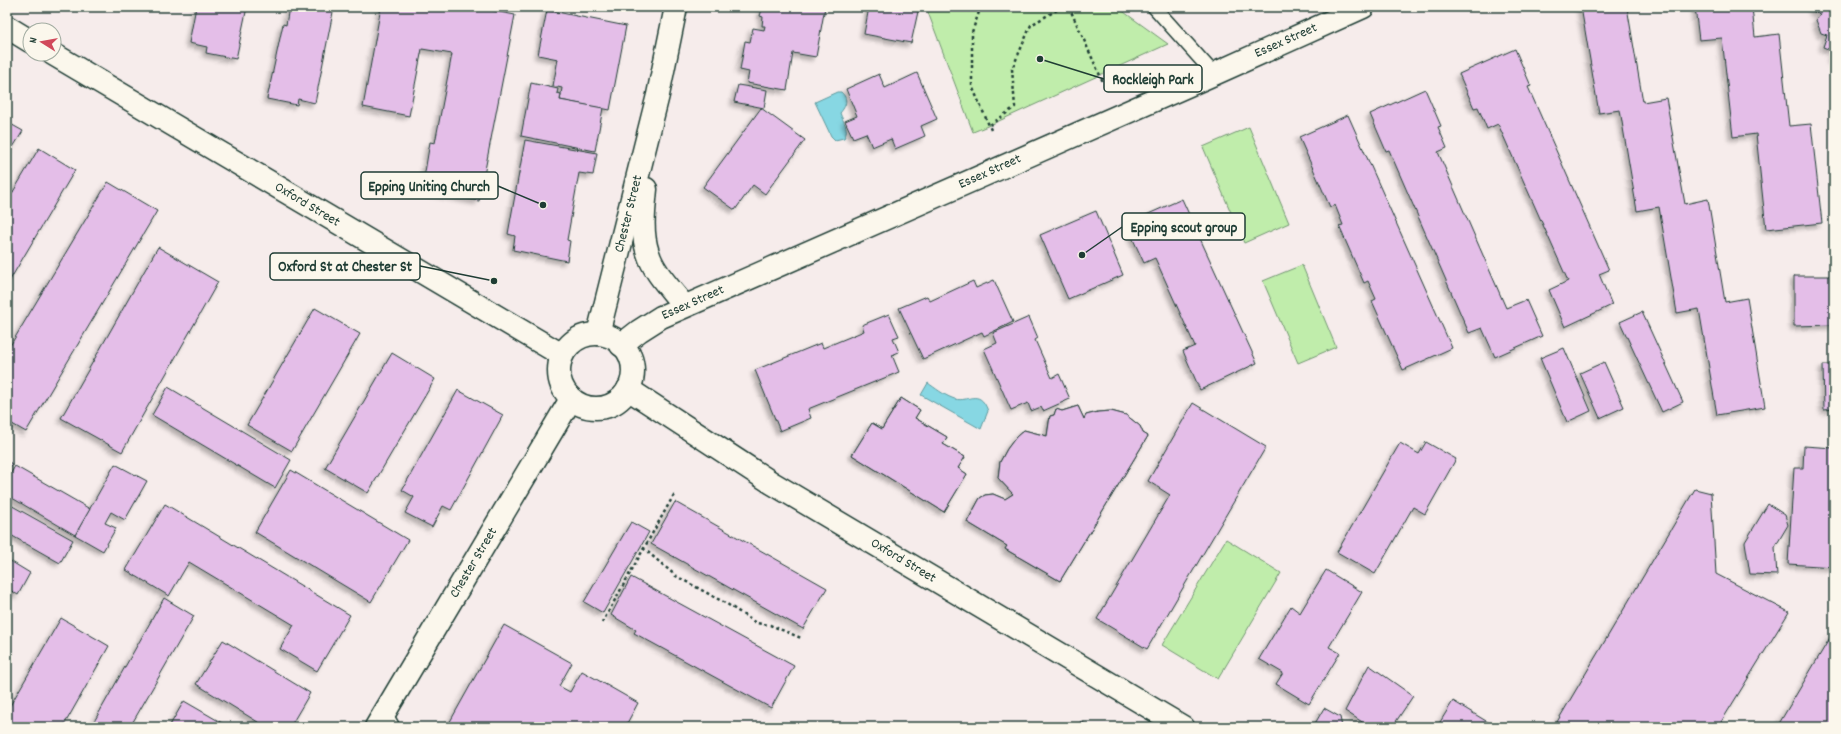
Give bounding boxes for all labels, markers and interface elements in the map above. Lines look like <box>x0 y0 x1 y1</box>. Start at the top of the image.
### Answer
street label: Essex Street <box>1251 18 1321 64</box>
north arrow <box>22 22 62 62</box>
text: N <box>26 36 43 45</box>
callout: Rockleigh Park <box>1104 65 1202 92</box>
text: Rockleigh Park <box>1112 70 1194 92</box>
street label: Essex Street <box>955 149 1025 195</box>
callout: Epping Uniting Church <box>361 172 498 199</box>
street label: Chester Street <box>610 173 648 255</box>
text: Epping Uniting Church <box>368 177 490 199</box>
street label: Oxford Street <box>270 178 344 232</box>
callout: Epping scout group <box>1122 213 1245 240</box>
text: Epping scout group <box>1131 218 1238 240</box>
callout: Oxford St at Chester St <box>270 253 420 280</box>
text: Oxford St at Chester St <box>278 257 413 279</box>
street label: Essex Street <box>658 280 728 326</box>
street label: Chester Street <box>445 524 503 602</box>
street label: Oxford Street <box>866 534 940 588</box>

